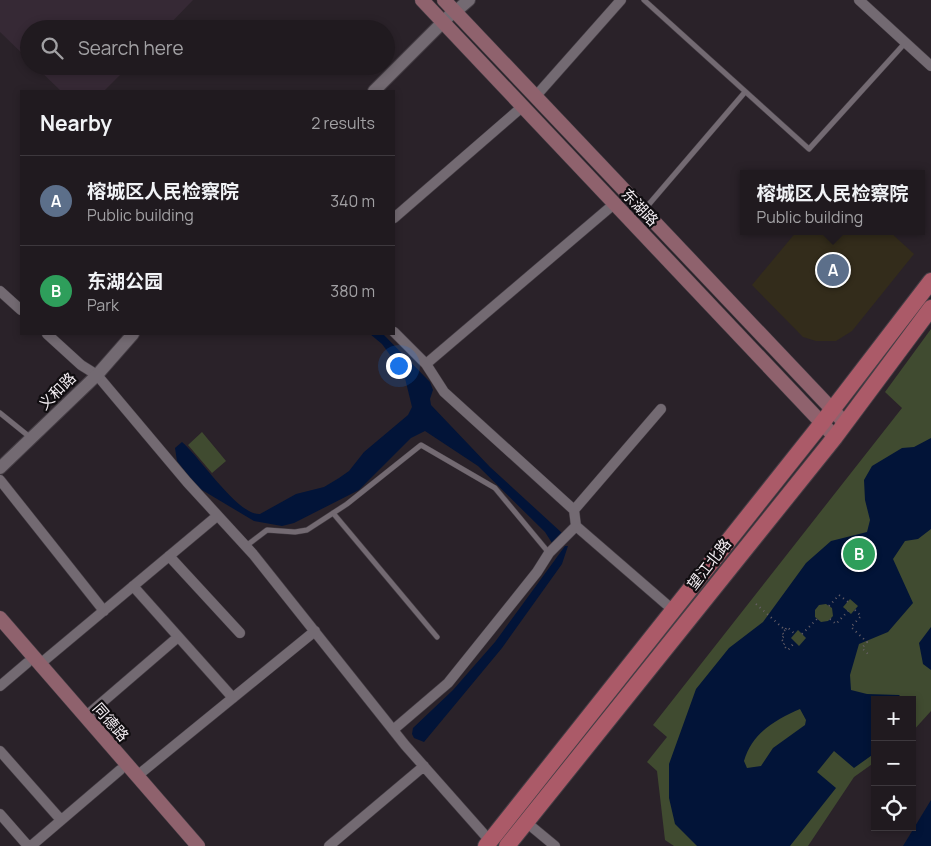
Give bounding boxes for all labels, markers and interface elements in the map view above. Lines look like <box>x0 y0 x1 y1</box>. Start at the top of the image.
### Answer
search box <box>20 20 395 75</box>
icon: search <box>38 34 66 62</box>
text: Search here <box>78 35 184 61</box>
text: Nearby <box>40 109 112 137</box>
text: 2 results <box>311 112 375 134</box>
popup <box>740 170 925 235</box>
text: 榕城区人民检察院 <box>87 178 239 204</box>
text: 榕城区人民检察院 <box>756 180 909 206</box>
street label: 东湖路 <box>617 184 663 230</box>
text: A <box>51 190 61 212</box>
text: 340 m <box>330 190 375 212</box>
text: Public building <box>87 204 194 226</box>
text: Public building <box>756 206 863 228</box>
pin: A <box>817 251 849 289</box>
text: 东湖公园 <box>87 268 163 294</box>
text: B <box>51 280 61 302</box>
text: 380 m <box>330 280 375 302</box>
text: Park <box>87 294 119 316</box>
your location <box>386 353 412 379</box>
street label: 义和路 <box>34 368 80 414</box>
street label: 望江北路 <box>682 534 736 594</box>
pin: B <box>843 535 875 573</box>
map controls <box>871 696 916 831</box>
button: + <box>871 696 916 741</box>
street label: 同德路 <box>88 698 134 746</box>
button: − <box>871 741 916 786</box>
button: locate <box>871 786 916 831</box>

